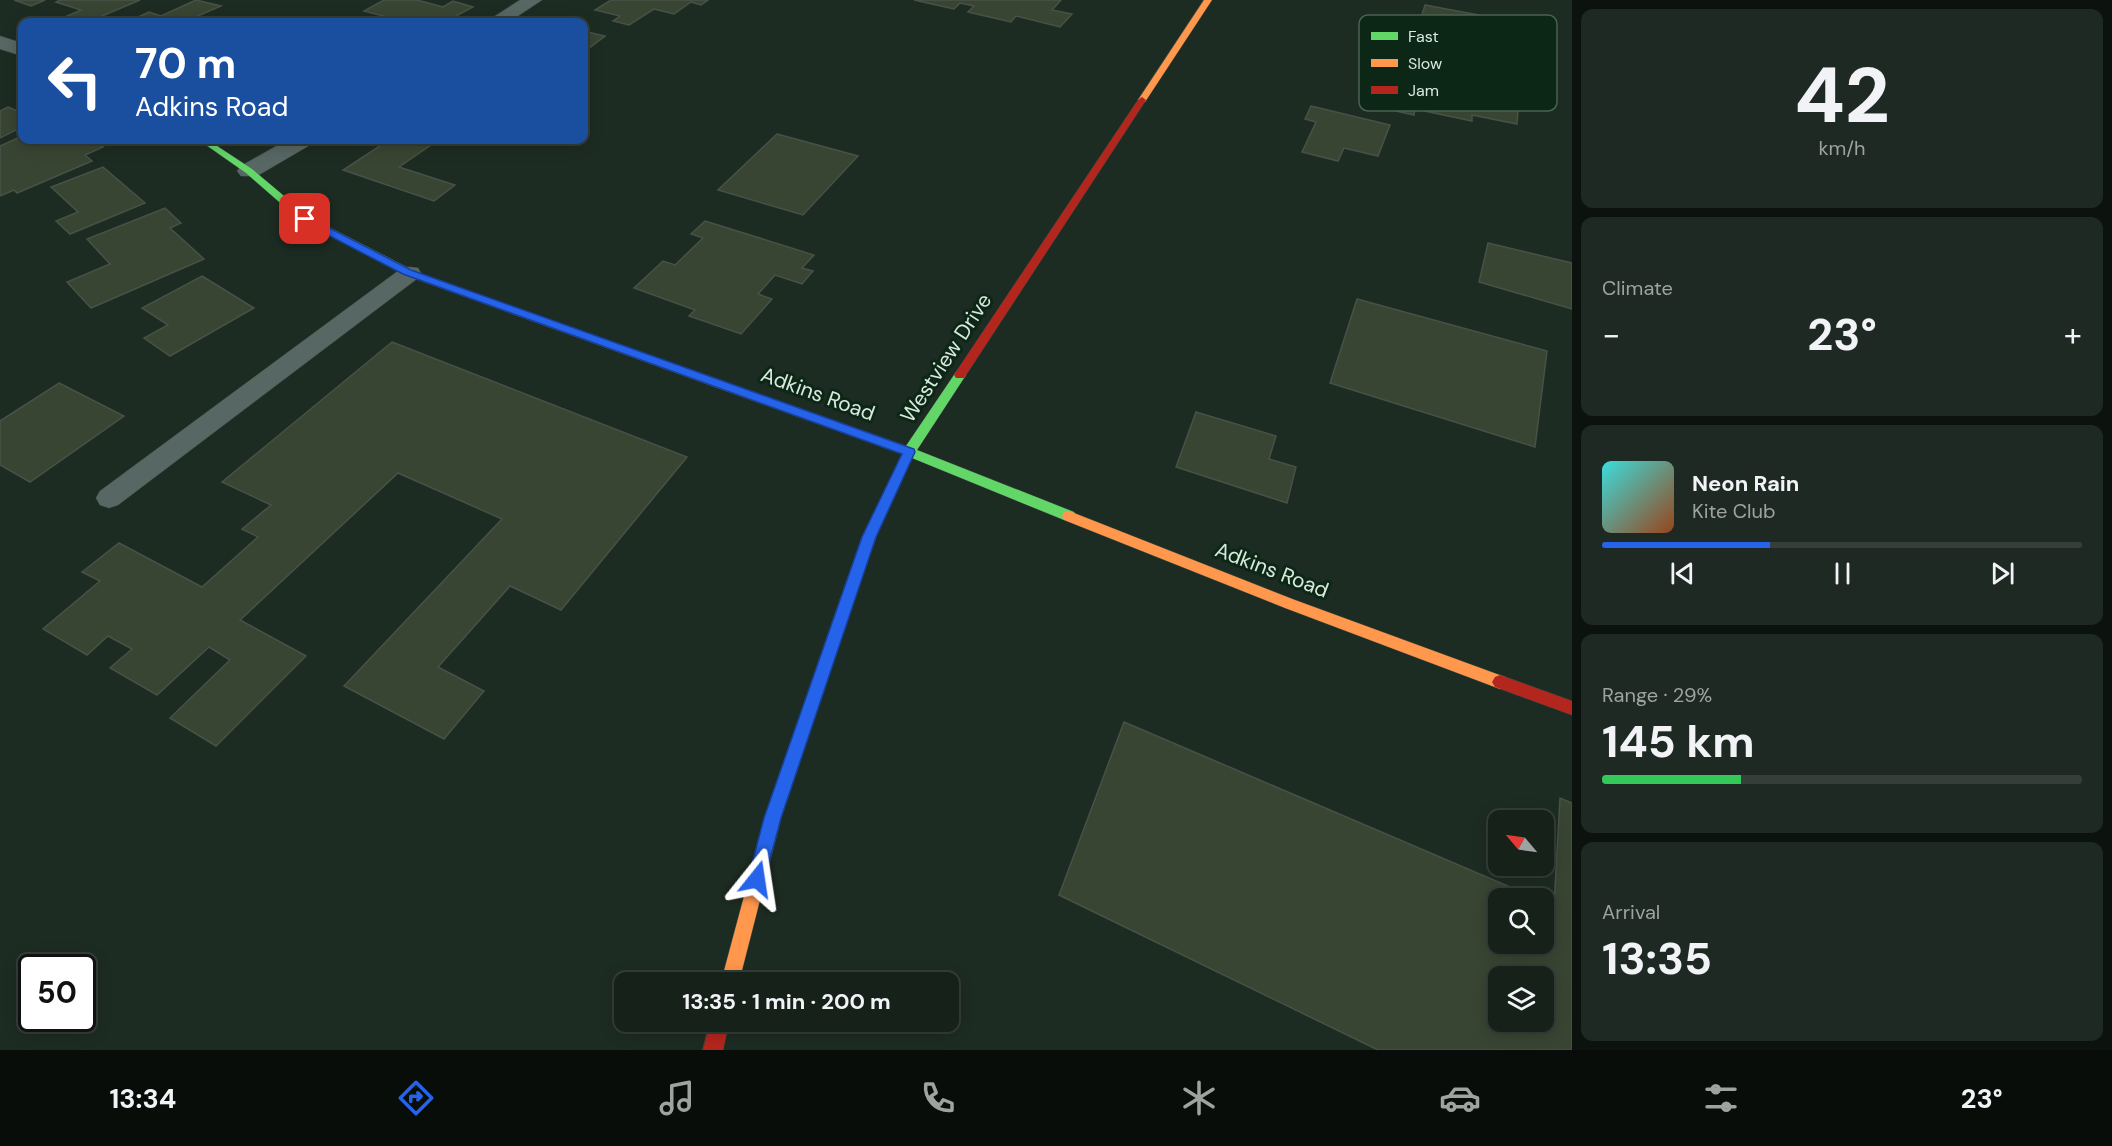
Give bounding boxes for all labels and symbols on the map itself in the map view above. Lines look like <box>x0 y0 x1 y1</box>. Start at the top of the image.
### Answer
legend <box>1359 15 1557 111</box>
text: Fast <box>1408 26 1439 47</box>
text: Slow <box>1408 53 1442 74</box>
text: Jam <box>1408 80 1439 101</box>
pin <box>279 193 330 244</box>
street label: Westview Drive <box>894 288 998 428</box>
street label: Adkins Road <box>757 360 879 428</box>
street label: Adkins Road <box>1211 536 1333 604</box>
north arrow <box>1488 810 1554 876</box>
position arrow <box>725 847 789 911</box>
speed limit sign: 50 <box>18 954 96 1032</box>

